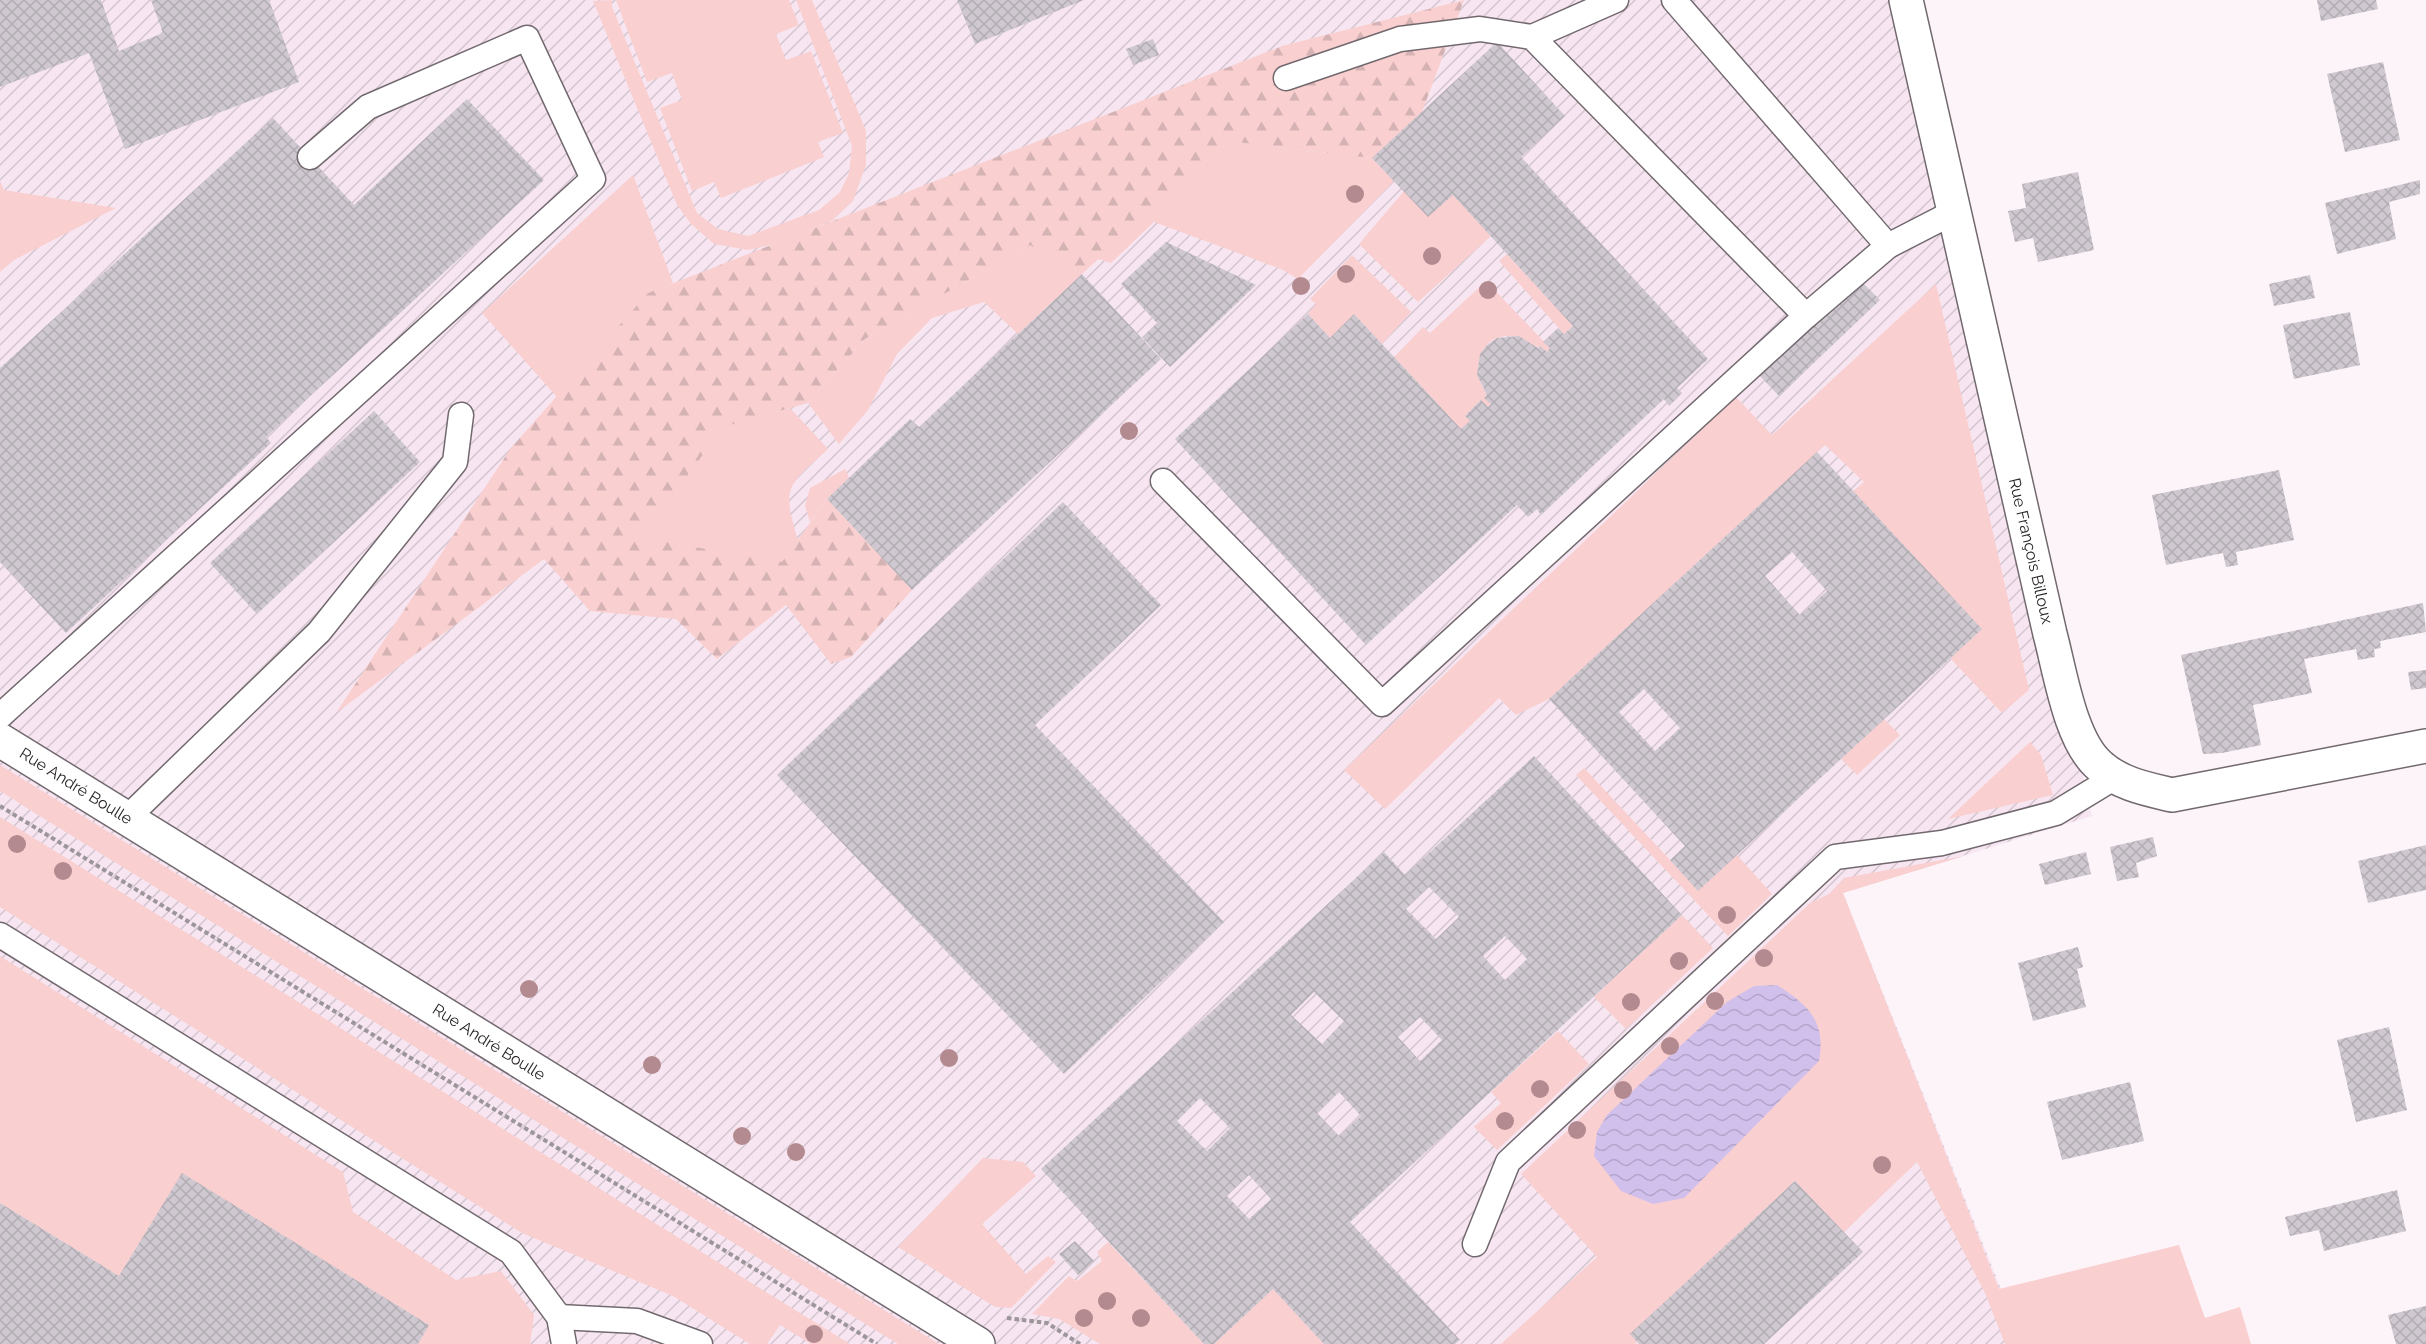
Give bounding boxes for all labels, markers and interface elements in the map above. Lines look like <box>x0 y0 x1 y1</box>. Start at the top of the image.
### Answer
street label: Rue François Billoux <box>2005 476 2057 626</box>
street label: Rue André Boulle <box>16 744 136 828</box>
street label: Rue André Boulle <box>429 1000 549 1084</box>

